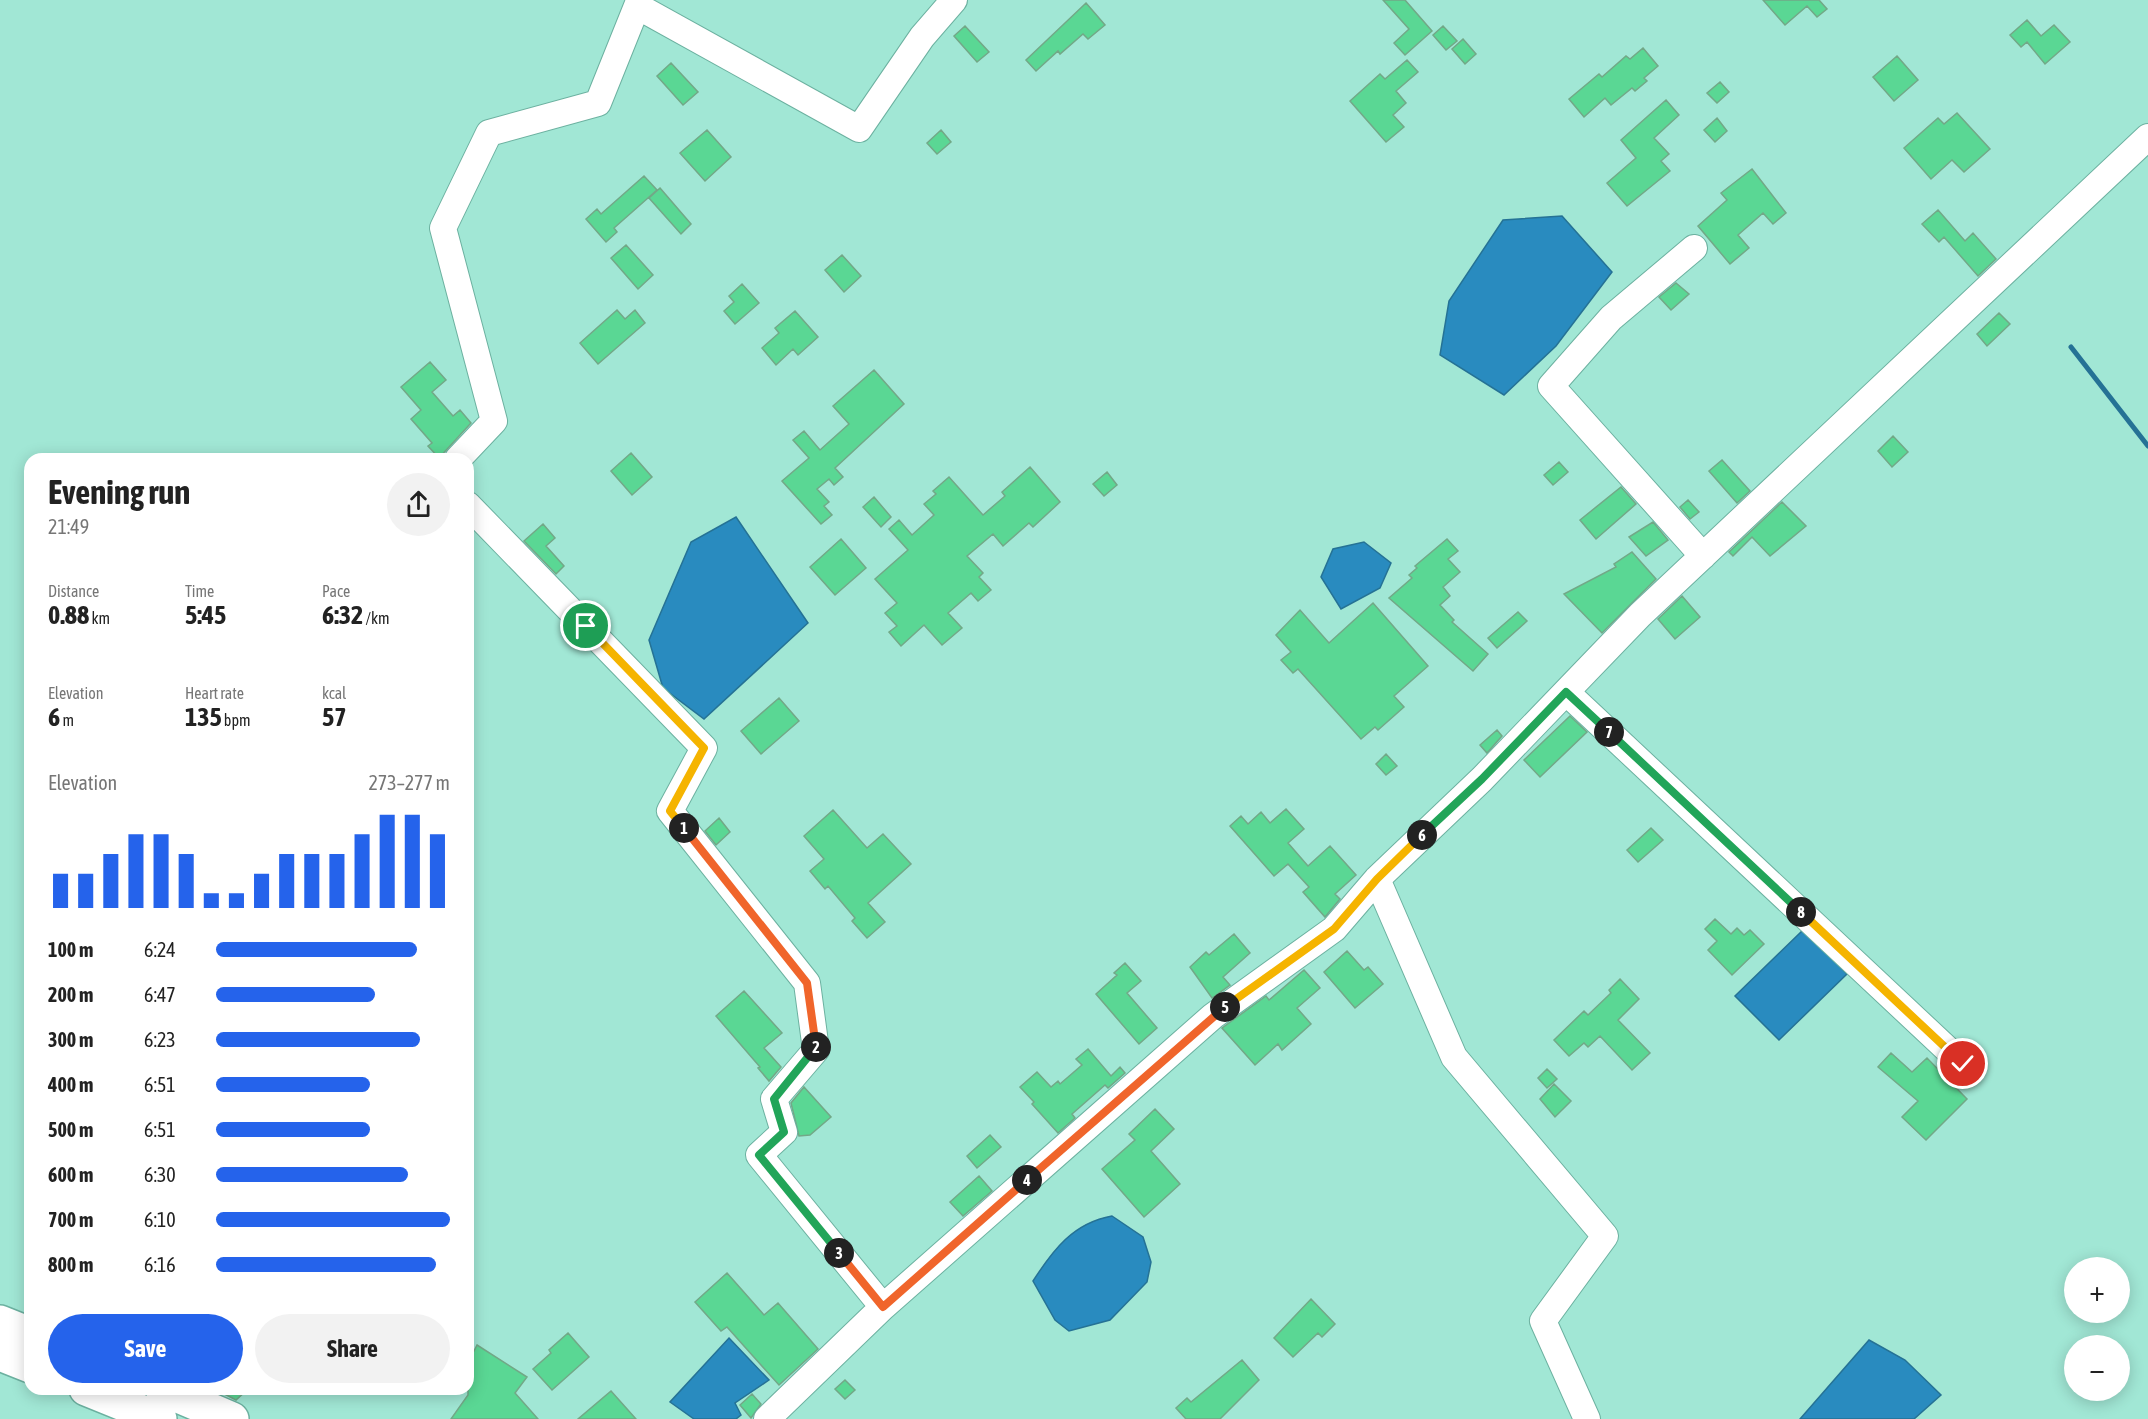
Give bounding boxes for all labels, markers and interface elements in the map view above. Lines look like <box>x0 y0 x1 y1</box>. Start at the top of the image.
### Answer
text: Evening run <box>48 473 190 511</box>
button: share <box>387 473 450 536</box>
text: 21:49 <box>48 515 89 538</box>
text: Distance <box>48 582 99 600</box>
text: Time <box>185 582 214 600</box>
text: Pace <box>322 582 350 600</box>
text: 0.88 <box>48 600 89 630</box>
text: 5:45 <box>185 600 226 630</box>
text: 6:32 <box>322 600 363 630</box>
pin <box>560 600 611 651</box>
text: km <box>89 609 110 627</box>
text: /km <box>363 609 389 627</box>
icon: arrive <box>569 609 602 642</box>
text: Elevation <box>48 684 103 702</box>
text: Heart rate <box>185 684 244 702</box>
text: kcal <box>322 684 346 702</box>
text: 6 <box>48 702 60 732</box>
text: 135 <box>185 702 222 732</box>
text: 57 <box>322 702 346 732</box>
text: m <box>60 711 74 729</box>
text: bpm <box>222 711 251 729</box>
pin: 7 <box>1594 717 1624 747</box>
text: 7 <box>1605 723 1613 741</box>
text: Elevation <box>48 771 117 794</box>
text: 273–277 m <box>368 771 450 794</box>
pin: 1 <box>669 813 699 843</box>
text: 1 <box>680 819 688 837</box>
pin: 6 <box>1407 820 1437 850</box>
text: 6 <box>1418 826 1426 844</box>
pin: 8 <box>1786 897 1816 927</box>
text: 8 <box>1797 903 1805 921</box>
text: 100 m <box>48 938 93 961</box>
text: 6:24 <box>144 938 176 961</box>
text: 200 m <box>48 983 93 1006</box>
text: 6:47 <box>144 983 176 1006</box>
pin: 5 <box>1210 992 1240 1022</box>
text: 5 <box>1221 998 1229 1016</box>
text: 300 m <box>48 1028 93 1051</box>
text: 6:23 <box>144 1028 176 1051</box>
pin: 2 <box>801 1032 831 1062</box>
text: 2 <box>812 1038 820 1056</box>
pin <box>1937 1038 1988 1089</box>
icon: check <box>1946 1047 1979 1080</box>
text: 400 m <box>48 1073 93 1096</box>
text: 6:51 <box>144 1073 176 1096</box>
text: 500 m <box>48 1118 93 1141</box>
text: 6:51 <box>144 1118 176 1141</box>
text: 600 m <box>48 1163 93 1186</box>
text: 6:30 <box>144 1163 176 1186</box>
pin: 4 <box>1012 1165 1042 1195</box>
text: 4 <box>1023 1171 1031 1189</box>
text: 700 m <box>48 1208 93 1231</box>
text: 6:10 <box>144 1208 176 1231</box>
pin: 3 <box>824 1238 854 1268</box>
text: 3 <box>835 1244 843 1262</box>
text: 800 m <box>48 1253 93 1276</box>
text: 6:16 <box>144 1253 176 1276</box>
map controls <box>2064 1257 2130 1401</box>
button: + <box>2064 1257 2130 1323</box>
button: Save <box>48 1314 243 1383</box>
button: Share <box>255 1314 450 1383</box>
button: − <box>2064 1335 2130 1401</box>

